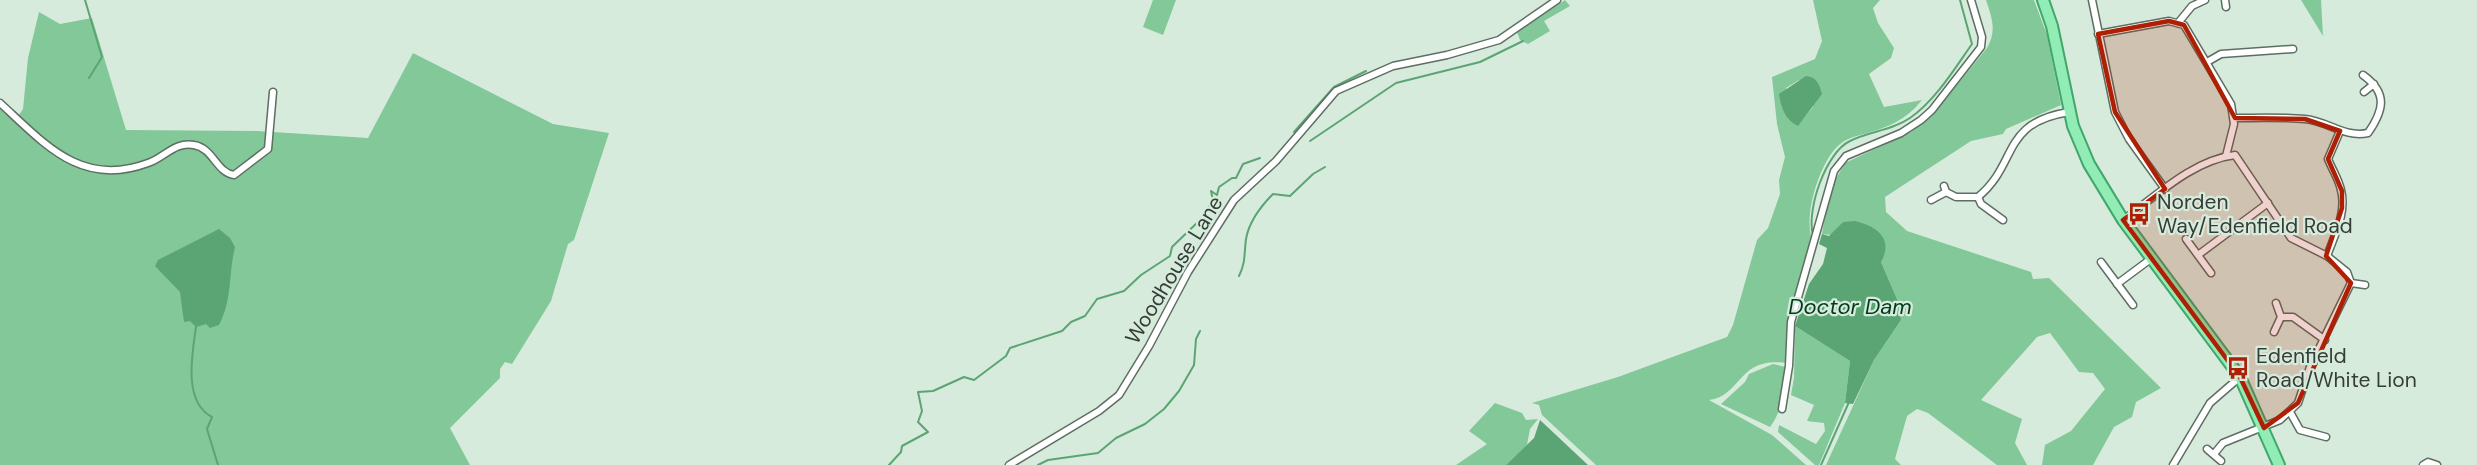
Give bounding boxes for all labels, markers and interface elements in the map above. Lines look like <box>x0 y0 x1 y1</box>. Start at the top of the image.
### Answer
place label: Norden Way/Edenfield Road <box>2157 188 2353 240</box>
street label: Woodhouse Lane <box>1119 191 1229 349</box>
bus stop icon: Norden Way/Edenfield Road <box>2126 201 2152 227</box>
water label: Doctor Dam <box>1788 292 1912 321</box>
place label: Edenfield Road/White Lion <box>2256 342 2417 394</box>
bus stop icon: Edenfield Road/White Lion <box>2225 355 2251 381</box>

